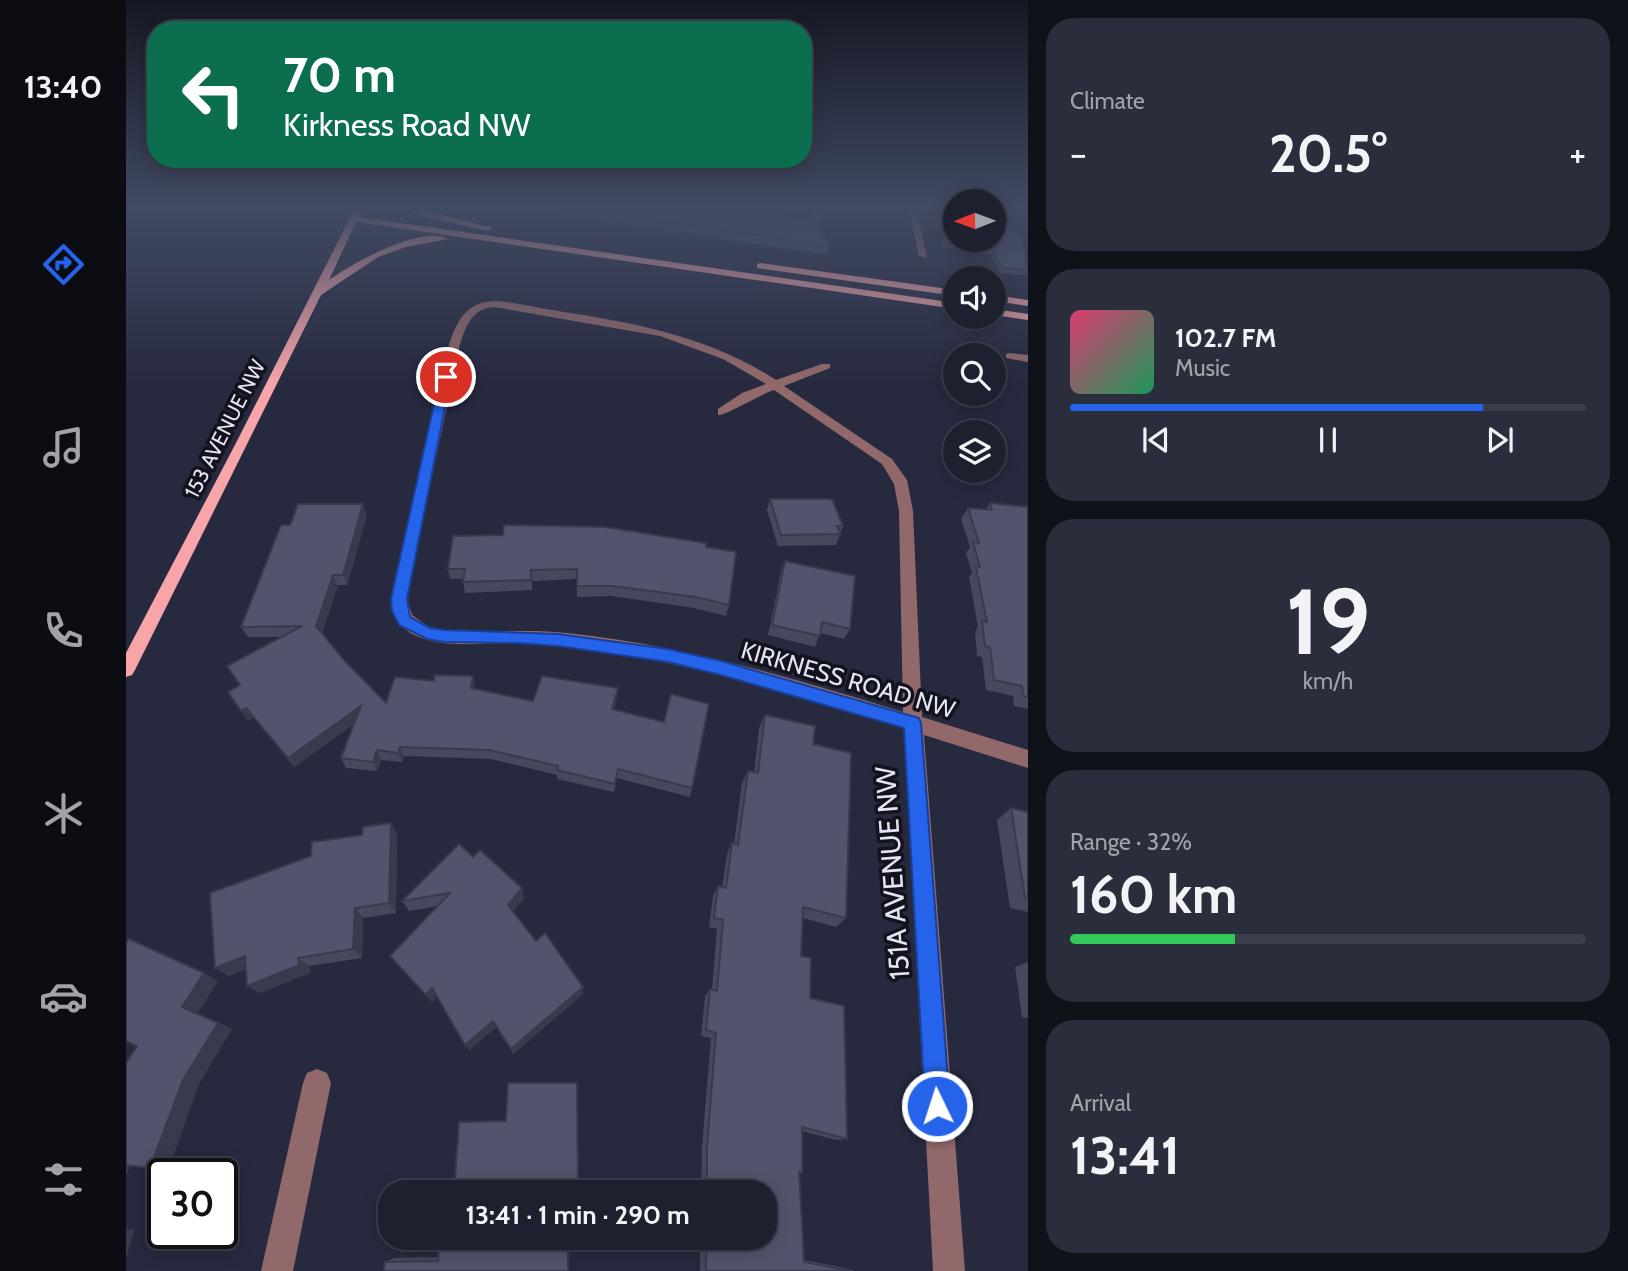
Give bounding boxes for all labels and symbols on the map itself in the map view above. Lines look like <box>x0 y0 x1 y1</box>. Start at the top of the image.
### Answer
north arrow <box>943 189 1006 252</box>
pin <box>416 347 476 407</box>
street label: 153 AVENUE NW <box>179 355 270 502</box>
street label: KIRKNESS ROAD NW <box>738 635 959 724</box>
street label: 151A AVENUE NW <box>868 765 916 981</box>
position arrow <box>900 1069 974 1143</box>
speed limit sign: 30 <box>147 1158 238 1249</box>

